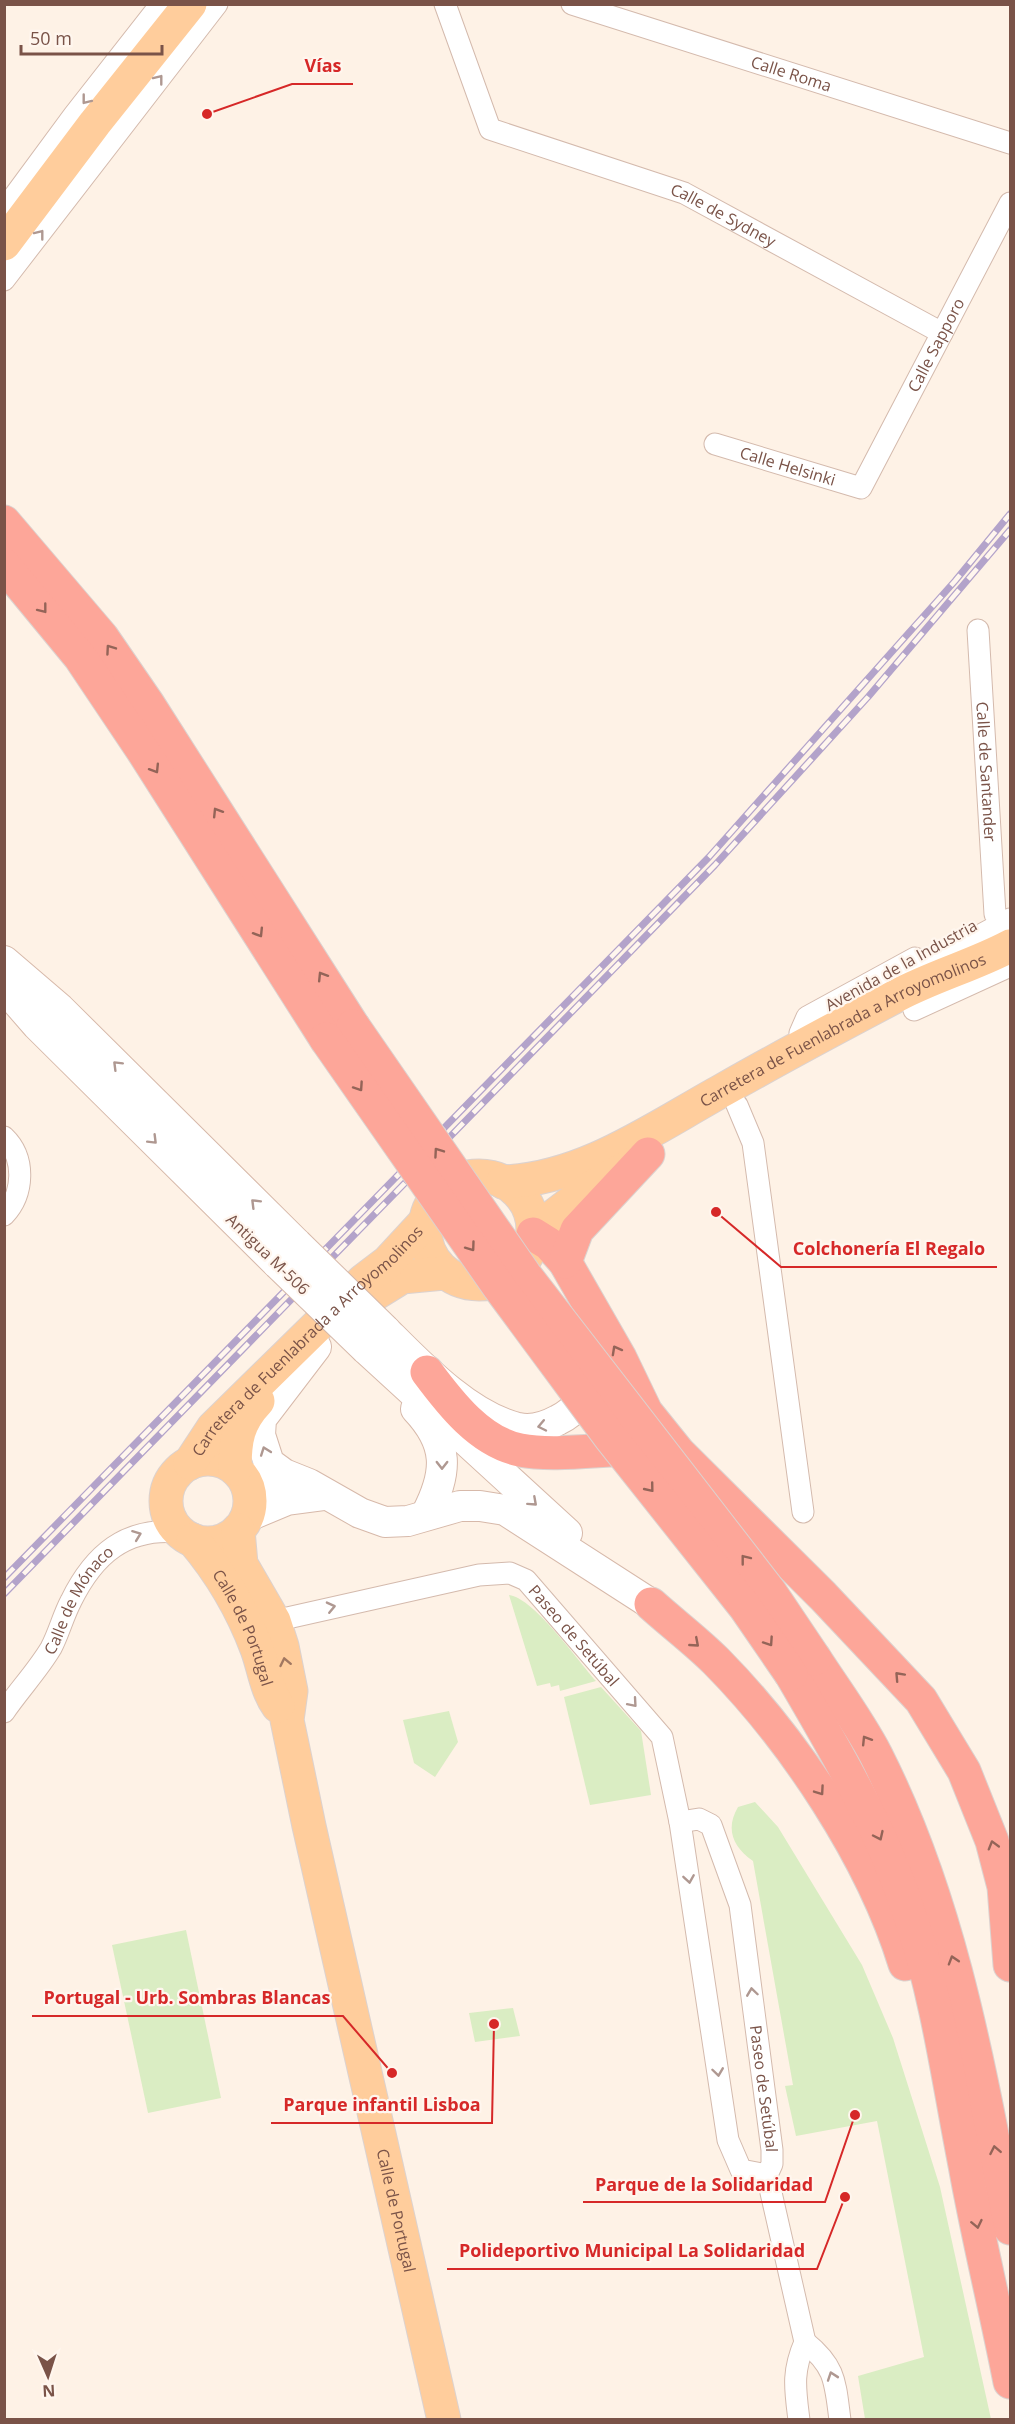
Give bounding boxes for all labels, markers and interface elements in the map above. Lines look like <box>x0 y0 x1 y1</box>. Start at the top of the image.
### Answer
scale bar <box>21 18 162 56</box>
text: 50 m <box>30 26 72 50</box>
callout: Vías <box>292 48 353 84</box>
street label: Calle Roma <box>748 50 834 97</box>
text: Vías <box>304 53 342 77</box>
one-way arrow <box>152 75 163 86</box>
one-way arrow <box>82 93 93 104</box>
street label: Calle de Sydney <box>668 178 781 252</box>
one-way arrow <box>33 229 44 240</box>
street label: Calle Sapporo <box>902 294 970 396</box>
street label: Calle Helsinki <box>737 441 838 491</box>
one-way arrow <box>35 602 46 613</box>
one-way arrow <box>106 645 117 656</box>
street label: Calle de Santander <box>971 701 1002 843</box>
one-way arrow <box>147 762 158 773</box>
one-way arrow <box>213 808 224 819</box>
street label: Avenida de la Industria <box>821 914 981 1016</box>
one-way arrow <box>252 927 264 937</box>
street label: Carretera de Fuenlabrada a Arroyomolinos <box>695 948 989 1112</box>
one-way arrow <box>318 972 329 983</box>
one-way arrow <box>113 1062 124 1072</box>
one-way arrow <box>352 1081 363 1092</box>
one-way arrow <box>146 1133 157 1144</box>
one-way arrow <box>434 1148 445 1159</box>
one-way arrow <box>252 1199 263 1210</box>
street label: Antigua M-506 <box>221 1209 315 1299</box>
street label: Carretera de Fuenlabrada a Arroyomolinos <box>186 1221 428 1460</box>
callout: Colchonería El Regalo <box>781 1231 997 1267</box>
text: Colchonería El Regalo <box>793 1236 985 1260</box>
one-way arrow <box>464 1241 475 1252</box>
one-way arrow <box>611 1346 623 1357</box>
one-way arrow <box>537 1418 547 1431</box>
one-way arrow <box>259 1446 272 1457</box>
one-way arrow <box>436 1461 448 1470</box>
one-way arrow <box>643 1481 654 1492</box>
one-way arrow <box>526 1495 537 1506</box>
one-way arrow <box>131 1530 142 1542</box>
street label: Calle de Mónaco <box>38 1540 118 1659</box>
one-way arrow <box>742 1555 753 1566</box>
street label: Calle de Portugal <box>208 1565 278 1689</box>
street label: Paseo de Setúbal <box>524 1580 624 1691</box>
one-way arrow <box>326 1601 336 1614</box>
one-way arrow <box>688 1636 699 1647</box>
one-way arrow <box>762 1636 773 1647</box>
one-way arrow <box>279 1657 292 1667</box>
one-way arrow <box>895 1673 906 1683</box>
one-way arrow <box>626 1696 637 1707</box>
one-way arrow <box>862 1736 874 1746</box>
one-way arrow <box>813 1785 824 1796</box>
one-way arrow <box>871 1829 883 1840</box>
one-way arrow <box>988 1840 1000 1851</box>
one-way arrow <box>683 1875 695 1884</box>
one-way arrow <box>948 1955 960 1966</box>
callout: Portugal - Urb. Sombras Blancas <box>32 1980 343 2016</box>
text: Portugal - Urb. Sombras Blancas <box>43 1985 331 2009</box>
one-way arrow <box>746 1988 758 1997</box>
street label: Paseo de Setúbal <box>745 2024 783 2152</box>
one-way arrow <box>711 2068 723 2077</box>
callout: Parque infantil Lisboa <box>271 2087 492 2123</box>
text: Parque infantil Lisboa <box>283 2092 481 2116</box>
one-way arrow <box>989 2145 1002 2155</box>
street label: Calle de Portugal <box>372 2147 421 2274</box>
callout: Parque de la Solidaridad <box>583 2166 825 2202</box>
text: Parque de la Solidaridad <box>595 2172 813 2196</box>
one-way arrow <box>970 2219 983 2229</box>
callout: Polideportivo Municipal La Solidaridad <box>447 2233 817 2269</box>
text: Polideportivo Municipal La Solidaridad <box>459 2238 805 2262</box>
north arrow <box>18 2346 78 2406</box>
one-way arrow <box>827 2371 839 2382</box>
text: N <box>42 2380 56 2402</box>

